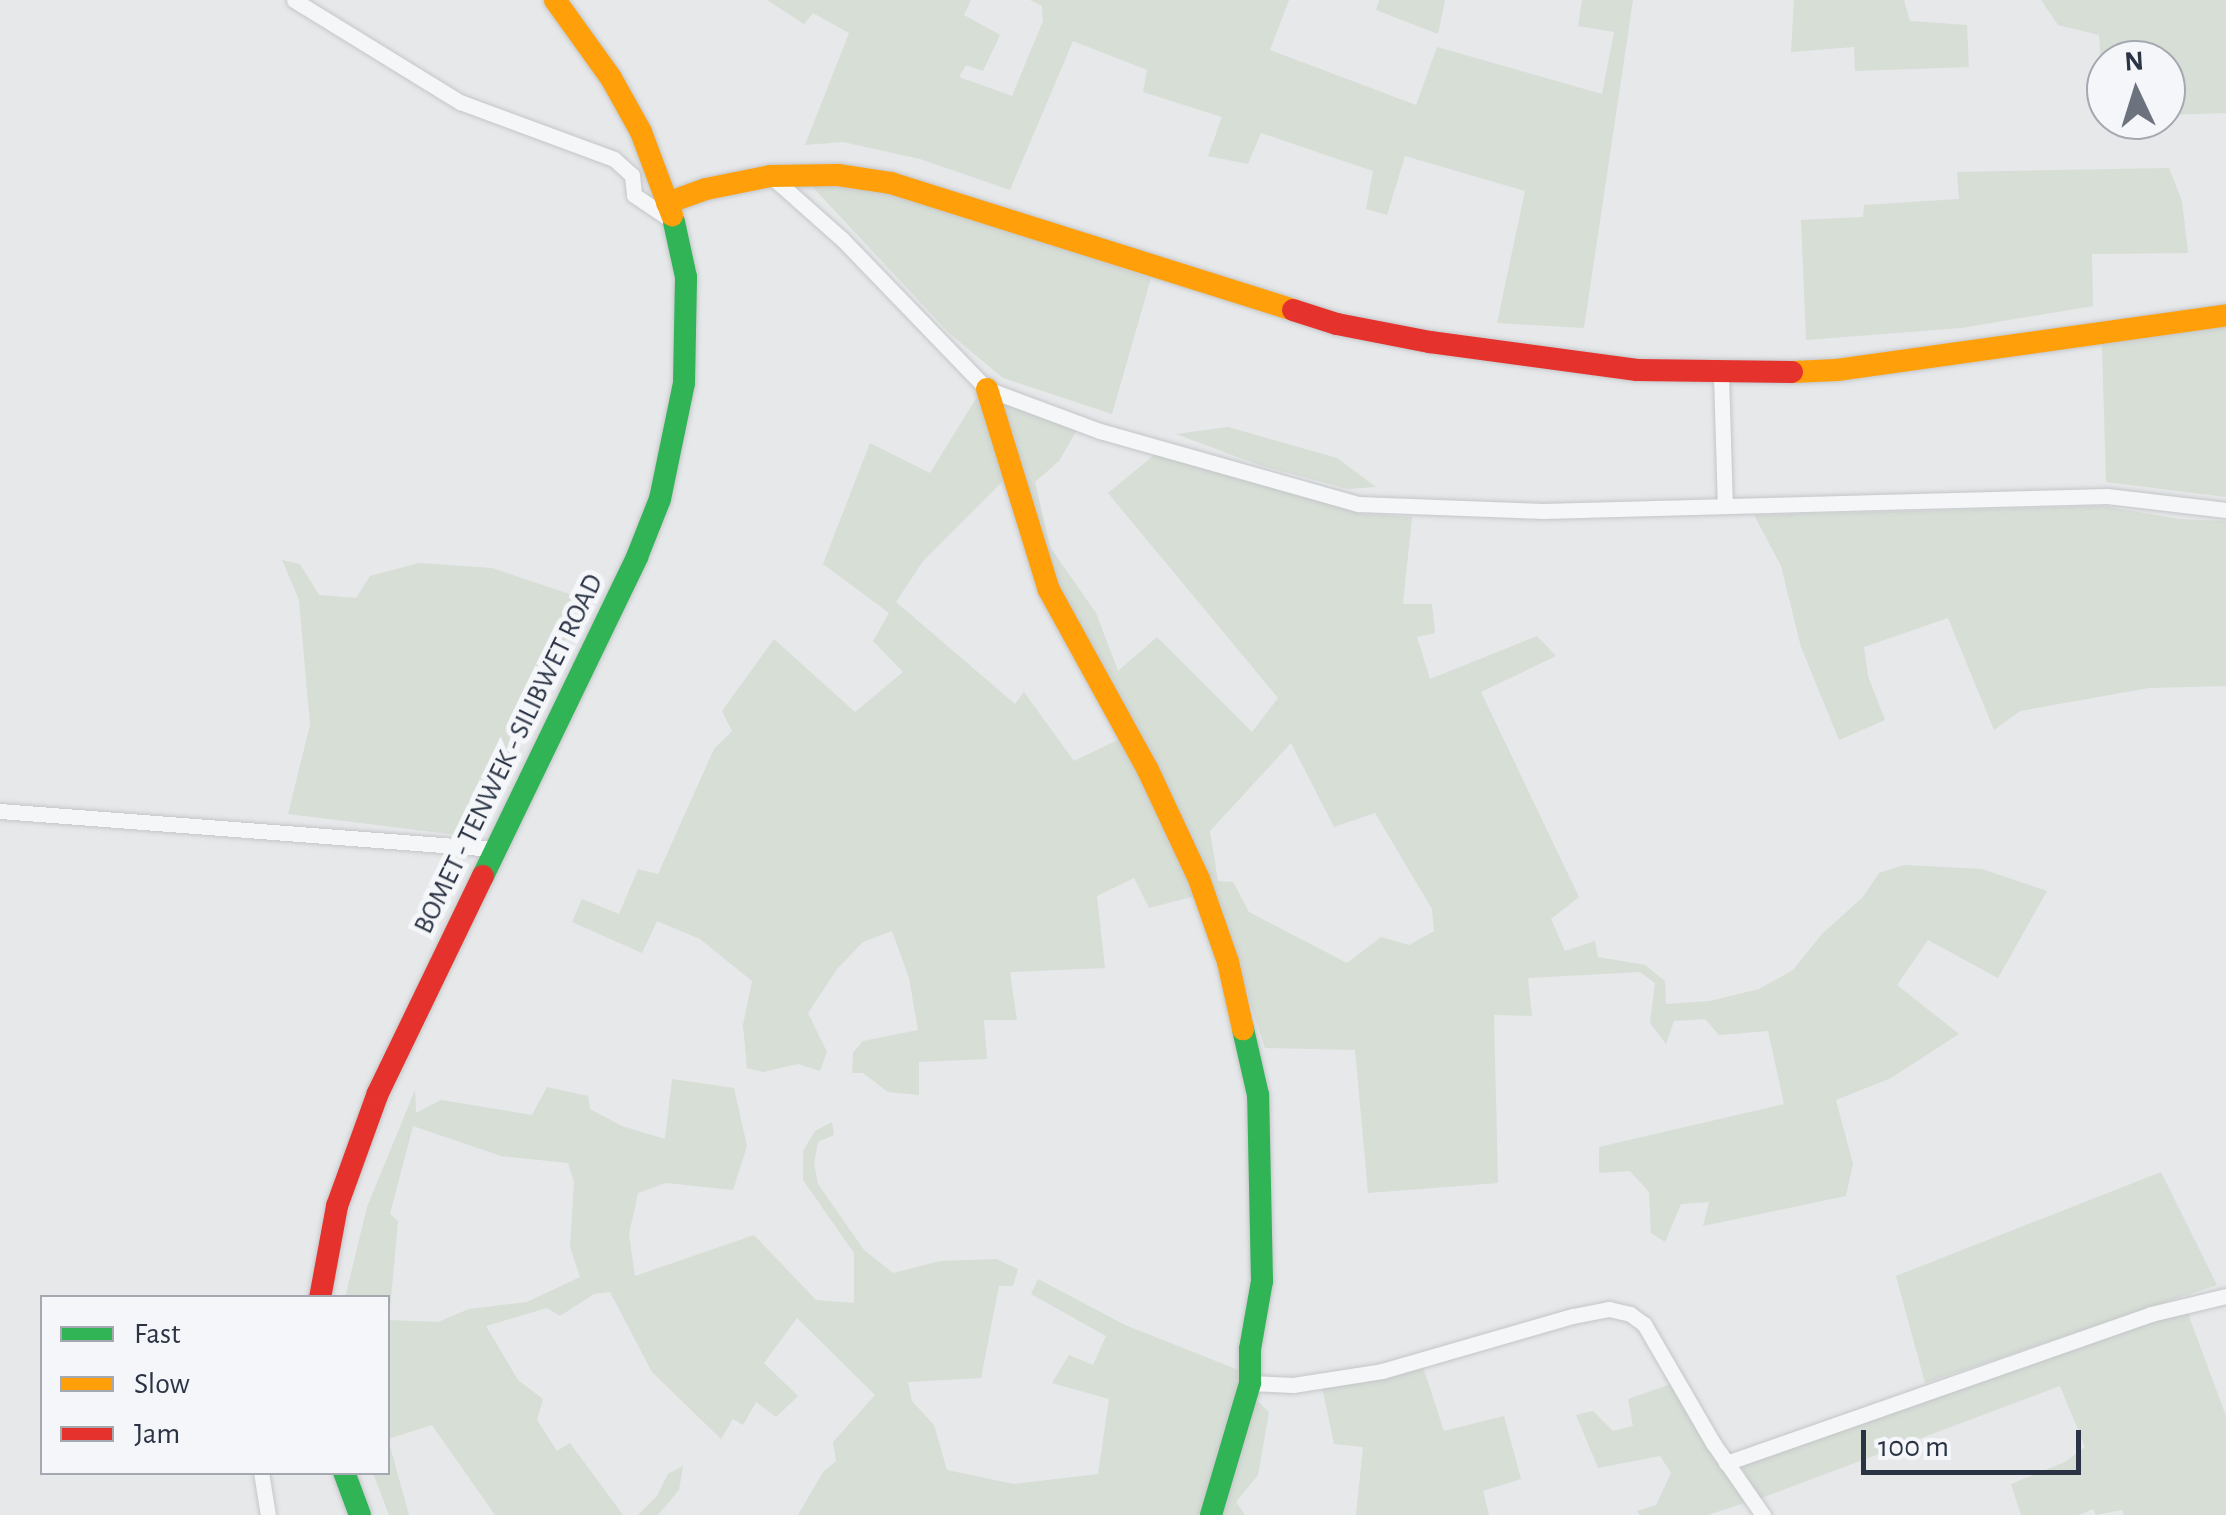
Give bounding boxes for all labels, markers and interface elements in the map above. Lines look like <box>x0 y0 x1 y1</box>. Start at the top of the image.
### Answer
north arrow <box>2086 40 2186 140</box>
text: N <box>2123 47 2145 77</box>
street label: BOMET - TENWEK - SILIBWET ROAD <box>407 569 611 939</box>
legend <box>40 1295 390 1475</box>
text: Fast <box>134 1319 181 1349</box>
text: Slow <box>134 1369 190 1399</box>
scale bar <box>1866 1410 2086 1472</box>
text: Jam <box>134 1419 180 1449</box>
text: 100 m <box>1878 1432 1949 1462</box>

